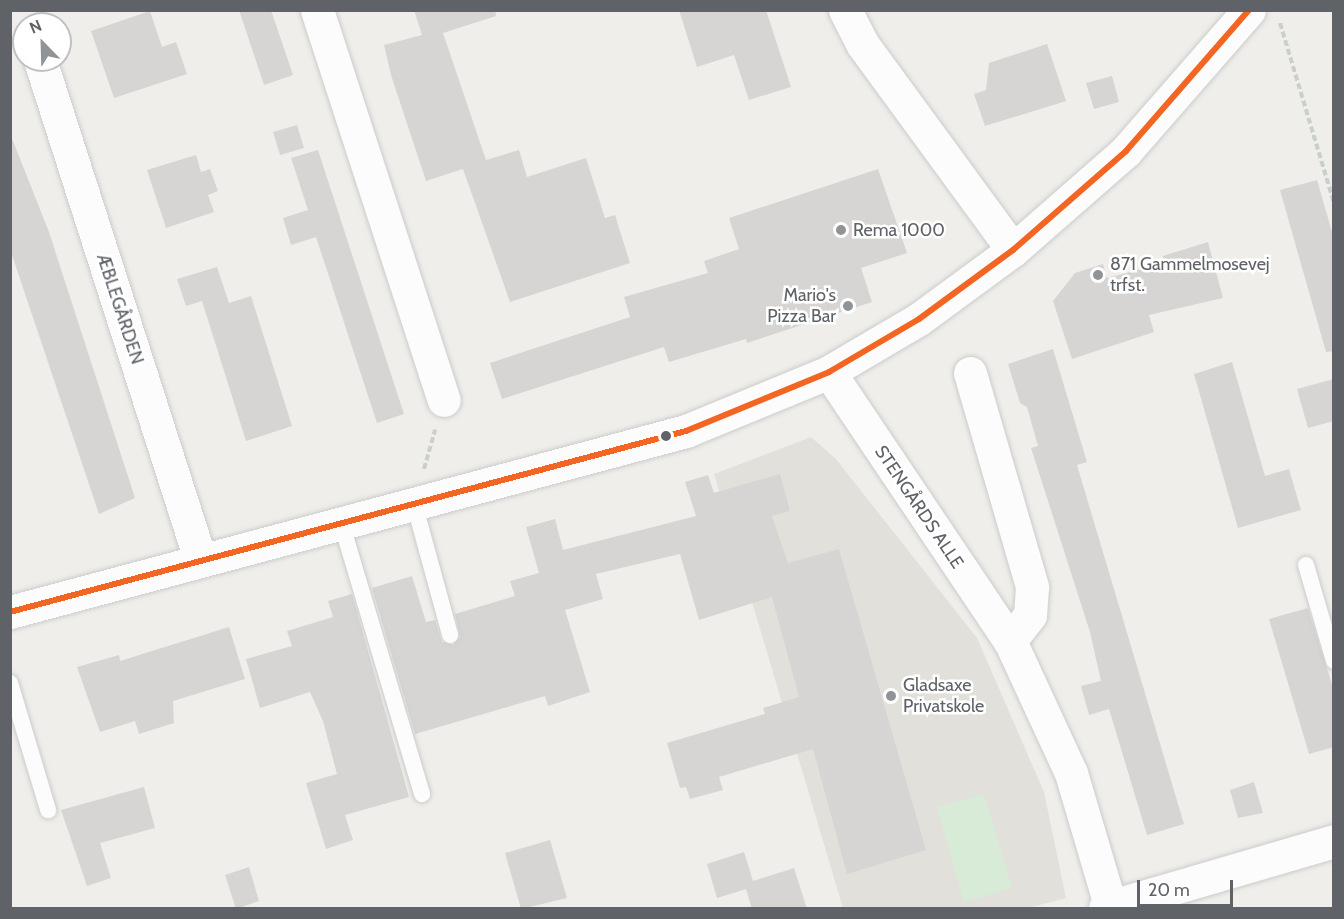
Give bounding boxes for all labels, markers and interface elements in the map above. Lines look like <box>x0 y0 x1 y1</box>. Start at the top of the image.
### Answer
north arrow <box>12 12 72 72</box>
text: N <box>27 16 44 38</box>
place label: Rema 1000 <box>853 219 945 241</box>
marker: Rema 1000 <box>834 223 848 237</box>
street label: ÆBLEGÅRDEN <box>92 251 148 367</box>
place label: 871 Gammelmosevej trfst. <box>1110 254 1270 296</box>
marker: 871 Gammelmosevej trfst. <box>1091 268 1105 282</box>
place label: Mario's Pizza Bar <box>767 285 836 328</box>
marker: Mario's Pizza Bar <box>841 299 855 313</box>
unlabelled marker <box>660 430 672 442</box>
street label: STENGÅRDS ALLE <box>870 441 968 573</box>
place label: Gladsaxe Privatskole <box>903 675 984 718</box>
marker: Gladsaxe Privatskole <box>884 689 898 703</box>
scale bar <box>1140 868 1236 906</box>
text: 20 m <box>1148 879 1190 901</box>

